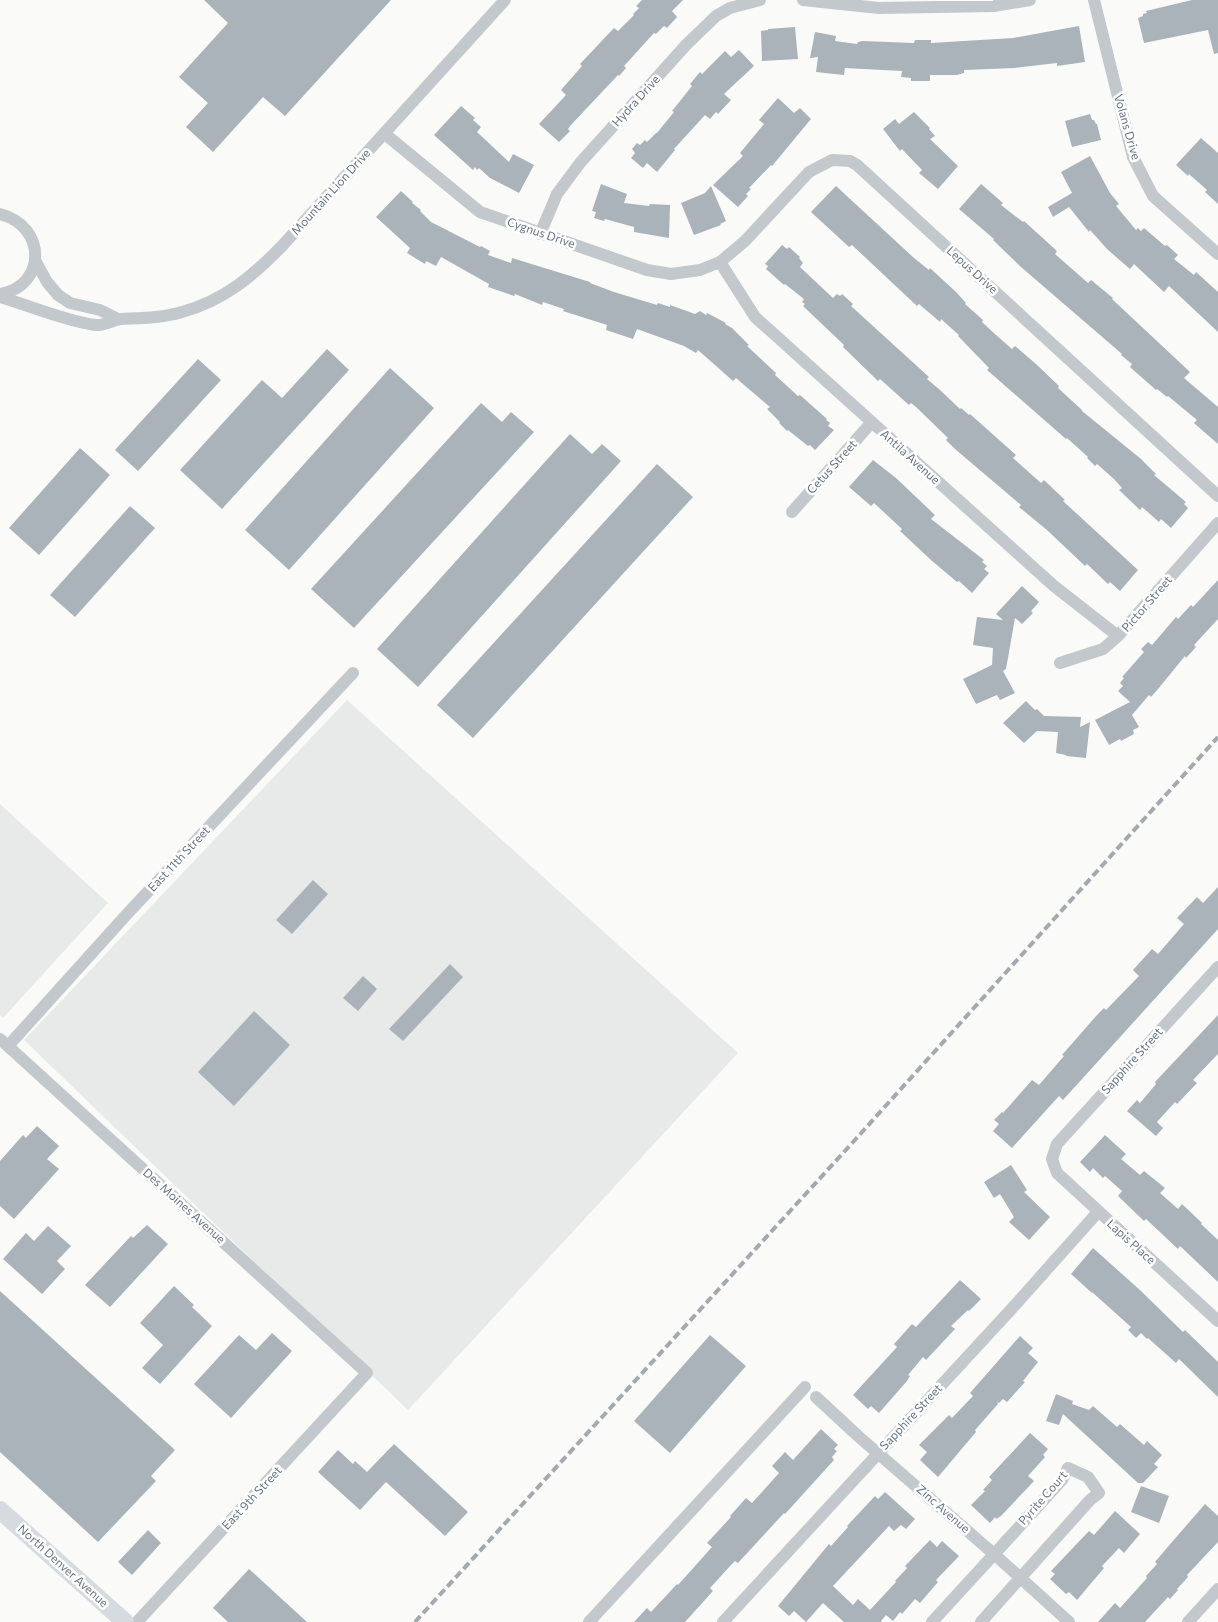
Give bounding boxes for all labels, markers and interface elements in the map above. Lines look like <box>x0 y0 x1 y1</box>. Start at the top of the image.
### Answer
street label: Hydra Drive <box>609 72 662 129</box>
street label: Volans Drive <box>1112 92 1144 161</box>
street label: Mountain Lion Drive <box>288 145 373 237</box>
street label: Cygnus Drive <box>506 214 577 250</box>
street label: Lepus Drive <box>944 243 1001 296</box>
street label: Antila Avenue <box>878 426 943 486</box>
street label: Cetus Street <box>803 436 859 496</box>
street label: Pictor Street <box>1118 572 1174 634</box>
street label: East 11th Street <box>144 823 212 894</box>
street label: Sapphire Street <box>1098 1024 1165 1096</box>
street label: Des Moines Avenue <box>141 1165 229 1246</box>
street label: Lapis Place <box>1105 1216 1159 1267</box>
street label: Sapphire Street <box>876 1381 944 1452</box>
street label: East 9th Street <box>218 1463 284 1532</box>
street label: Pyrite Court <box>1015 1467 1070 1527</box>
street label: Zinc Avenue <box>914 1481 973 1535</box>
street label: North Denver Avenue <box>16 1521 112 1609</box>

